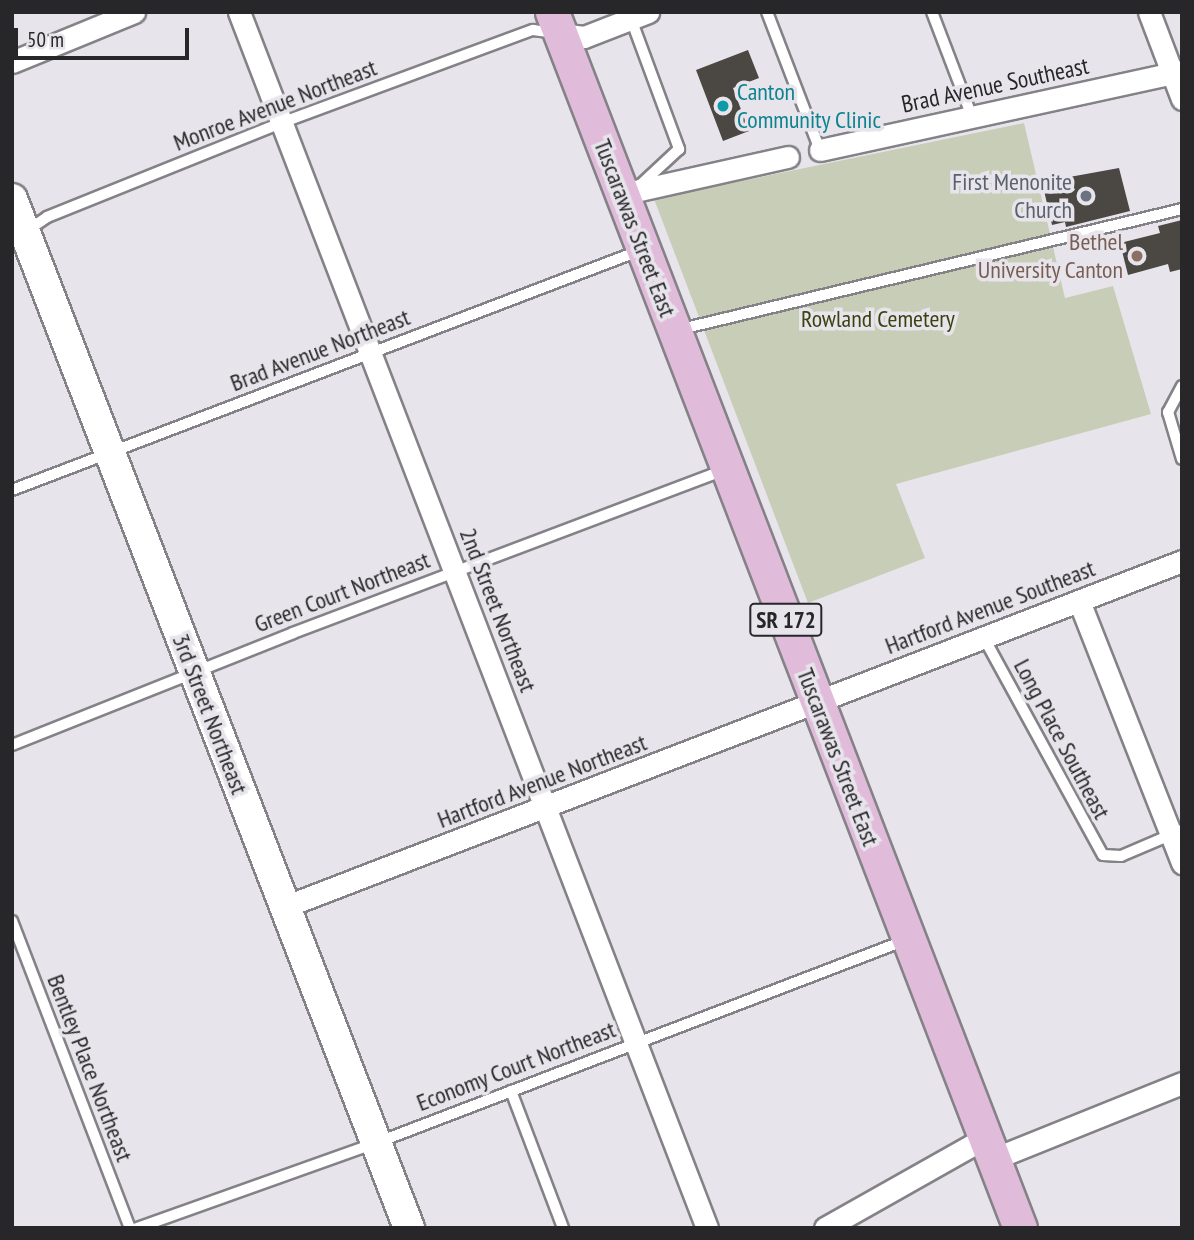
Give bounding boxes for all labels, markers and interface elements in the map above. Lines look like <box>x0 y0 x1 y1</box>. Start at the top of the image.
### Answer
scale bar <box>18 14 192 58</box>
text: 50 m <box>27 26 64 53</box>
street label: Brad Avenue Southeast <box>899 51 1091 119</box>
street label: Monroe Avenue Northeast <box>169 53 381 157</box>
place label: Canton Community Clinic <box>737 78 882 134</box>
marker: Canton Community Clinic <box>715 98 731 114</box>
street label: Tuscarawas Street East <box>588 135 682 321</box>
place label: First Menonite Church <box>952 168 1072 224</box>
marker: First Menonite Church <box>1078 188 1094 204</box>
place label: Bethel University Canton <box>977 228 1123 284</box>
marker: Bethel University Canton <box>1129 248 1145 264</box>
street label: Brad Avenue Northeast <box>226 302 414 398</box>
park label: Rowland Cemetery <box>801 305 955 333</box>
street label: 2nd Street Northeast <box>453 524 543 696</box>
street label: Green Court Northeast <box>250 545 434 639</box>
street label: Hartford Avenue Southeast <box>881 554 1099 660</box>
road number: SR 172 <box>749 600 823 640</box>
street label: 3rd Street Northeast <box>166 630 254 798</box>
street label: Long Place Southeast <box>1008 654 1116 824</box>
street label: Tuscarawas Street East <box>791 664 885 850</box>
street label: Hartford Avenue Northeast <box>433 728 651 834</box>
street label: Bentley Place Northeast <box>41 970 139 1166</box>
street label: Economy Court Northeast <box>412 1015 620 1117</box>

